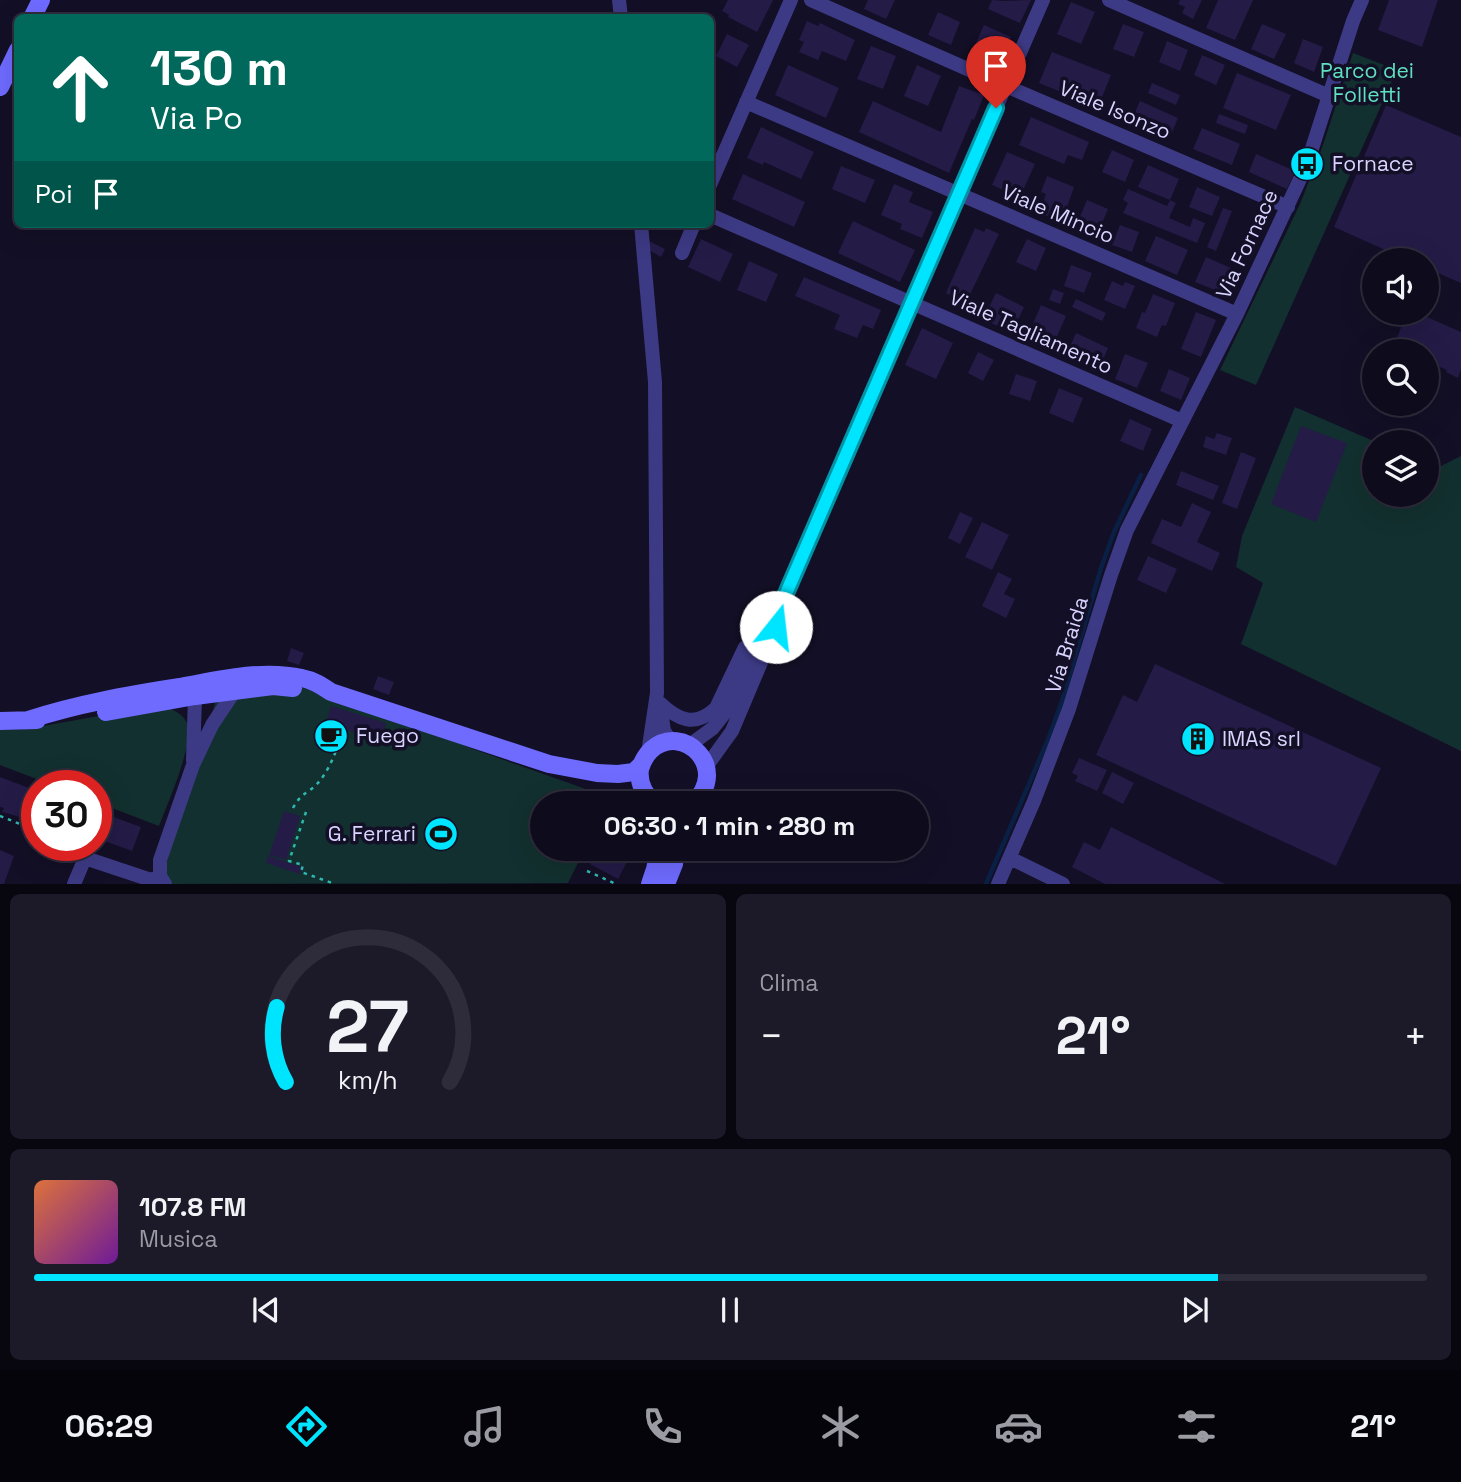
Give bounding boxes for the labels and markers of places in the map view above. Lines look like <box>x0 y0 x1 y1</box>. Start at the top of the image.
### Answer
pin <box>966 36 1026 108</box>
bus stop icon: Fornace <box>1288 145 1326 183</box>
place label: Fornace <box>1332 150 1414 177</box>
cafe icon: Fuego <box>312 717 350 755</box>
building icon: IMAS srl <box>1179 720 1217 758</box>
place label: Fuego <box>356 722 419 749</box>
place label: IMAS srl <box>1222 725 1301 752</box>
sports icon: G. Ferrari <box>422 815 460 853</box>
place label: G. Ferrari <box>328 820 416 847</box>

